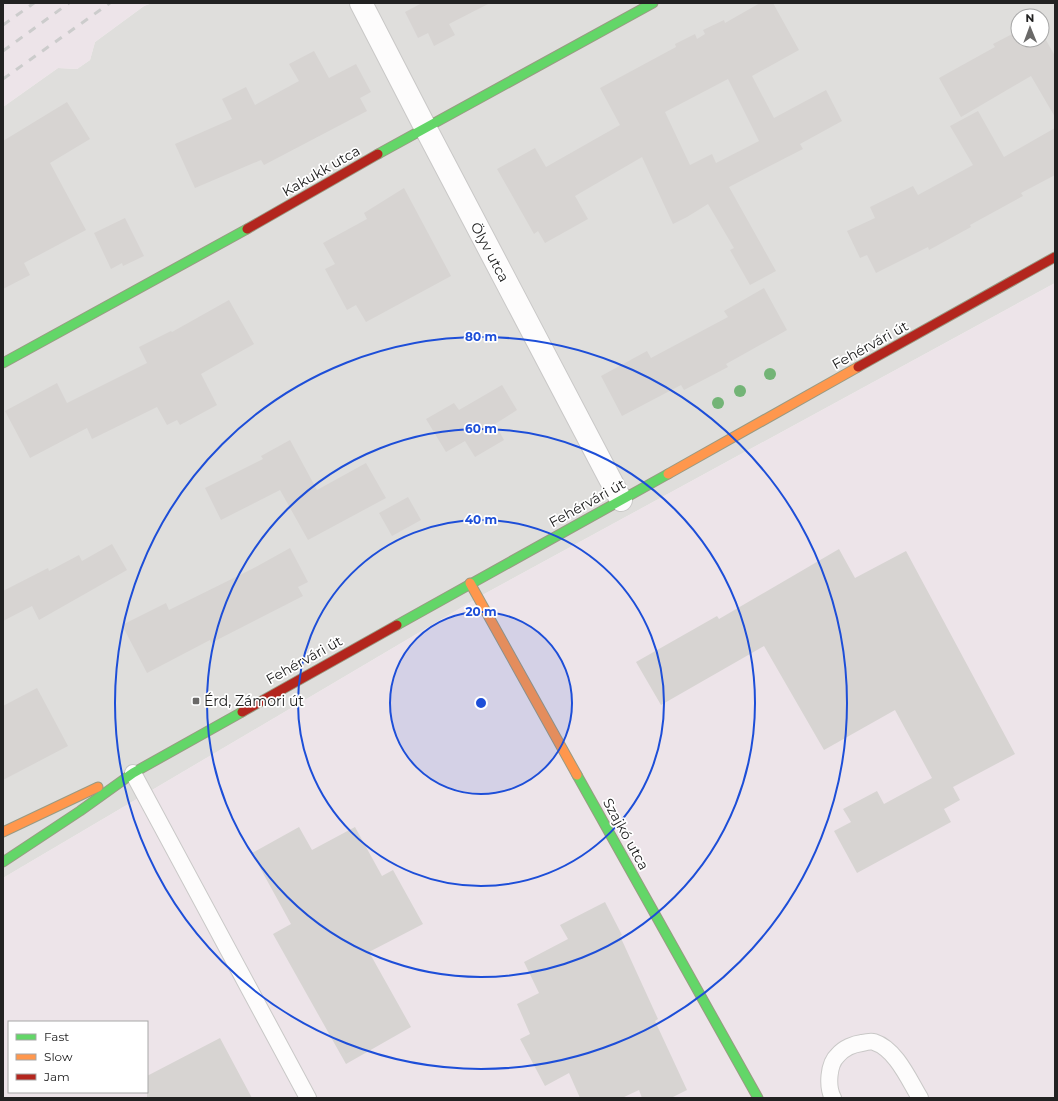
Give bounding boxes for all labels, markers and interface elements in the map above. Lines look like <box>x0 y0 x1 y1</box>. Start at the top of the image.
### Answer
north arrow <box>1010 8 1050 48</box>
text: N <box>1025 11 1034 25</box>
street label: Kakukk utca <box>279 141 363 201</box>
street label: Ölyv utca <box>467 219 513 285</box>
street label: Fehérvári út <box>829 317 912 373</box>
text: 80 m <box>465 329 497 344</box>
text: 60 m <box>465 421 497 436</box>
street label: Fehérvári út <box>546 475 629 531</box>
text: 40 m <box>465 512 497 527</box>
text: 20 m <box>465 604 497 619</box>
street label: Fehérvári út <box>263 632 346 688</box>
place label: Érd, Zámori út <box>204 692 304 710</box>
marker: Érd, Zámori út <box>191 696 201 706</box>
centre of rings <box>474 696 488 710</box>
street label: Szajkó utca <box>599 795 653 873</box>
legend <box>8 1021 148 1093</box>
text: Fast <box>44 1029 69 1044</box>
text: Slow <box>44 1049 73 1064</box>
text: Jam <box>43 1069 70 1084</box>

